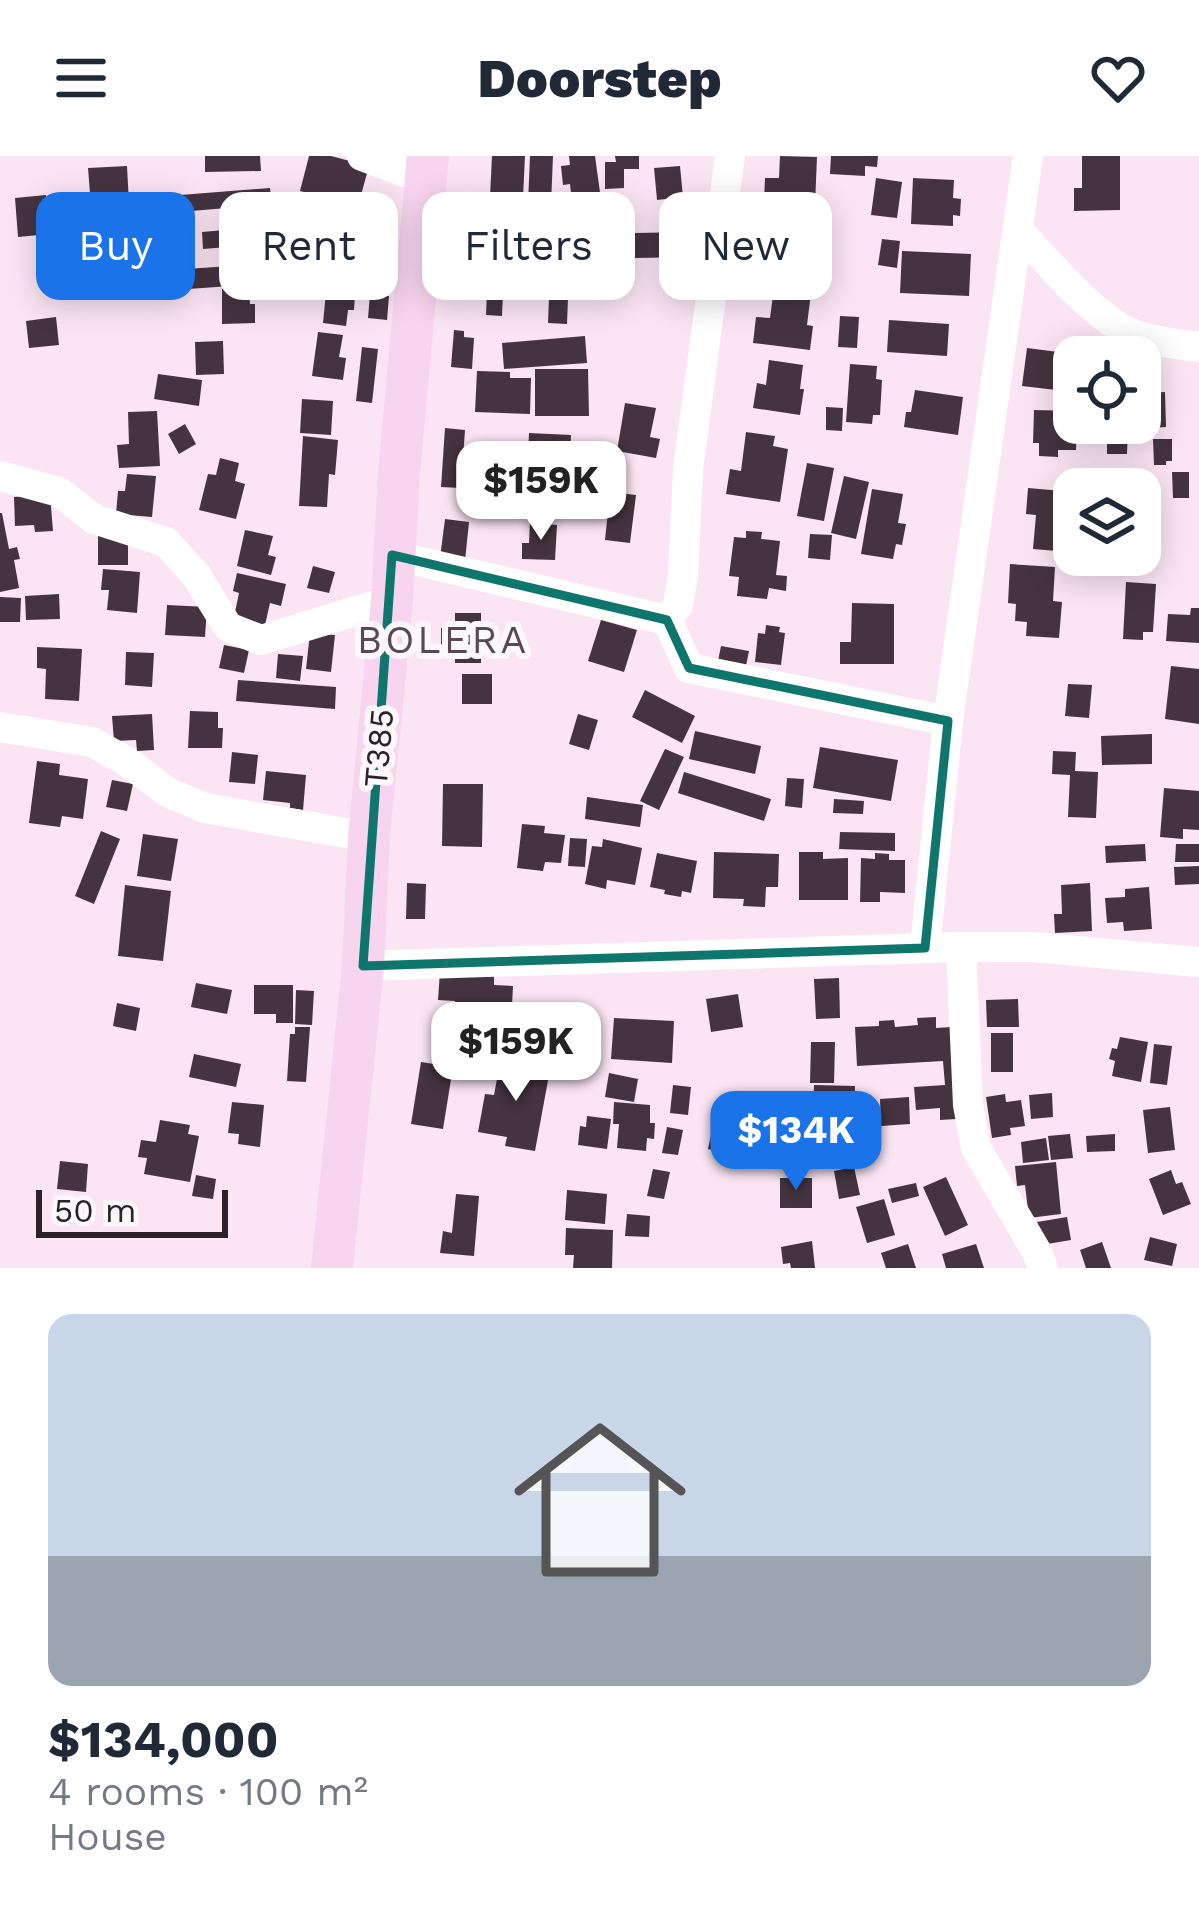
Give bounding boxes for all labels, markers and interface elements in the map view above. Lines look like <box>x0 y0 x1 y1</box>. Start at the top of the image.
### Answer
icon: menu <box>48 45 114 111</box>
icon: heart <box>1085 45 1151 111</box>
text: Doorstep <box>477 47 722 110</box>
chip: Buy <box>36 192 195 300</box>
chip: Rent <box>219 192 398 300</box>
chip: Filters <box>422 192 635 300</box>
chip: New <box>659 192 832 300</box>
map controls <box>1053 336 1161 576</box>
button: locate <box>1053 336 1161 444</box>
pin: $159K <box>457 441 625 543</box>
text: $159K <box>483 457 599 502</box>
button: layers <box>1053 468 1161 576</box>
district label: BOLERA <box>357 617 529 662</box>
street label: T385 <box>356 707 401 789</box>
pin: $159K <box>432 1002 600 1104</box>
text: $159K <box>458 1018 574 1063</box>
pin: $134K <box>712 1091 880 1193</box>
text: $134K <box>737 1107 855 1152</box>
scale bar <box>36 1184 228 1237</box>
text: 50 m <box>54 1191 136 1230</box>
icon: home <box>492 1392 708 1608</box>
text: $134,000 <box>48 1710 278 1769</box>
text: 4 rooms · 100 m² <box>48 1769 368 1814</box>
text: House <box>48 1814 167 1859</box>

